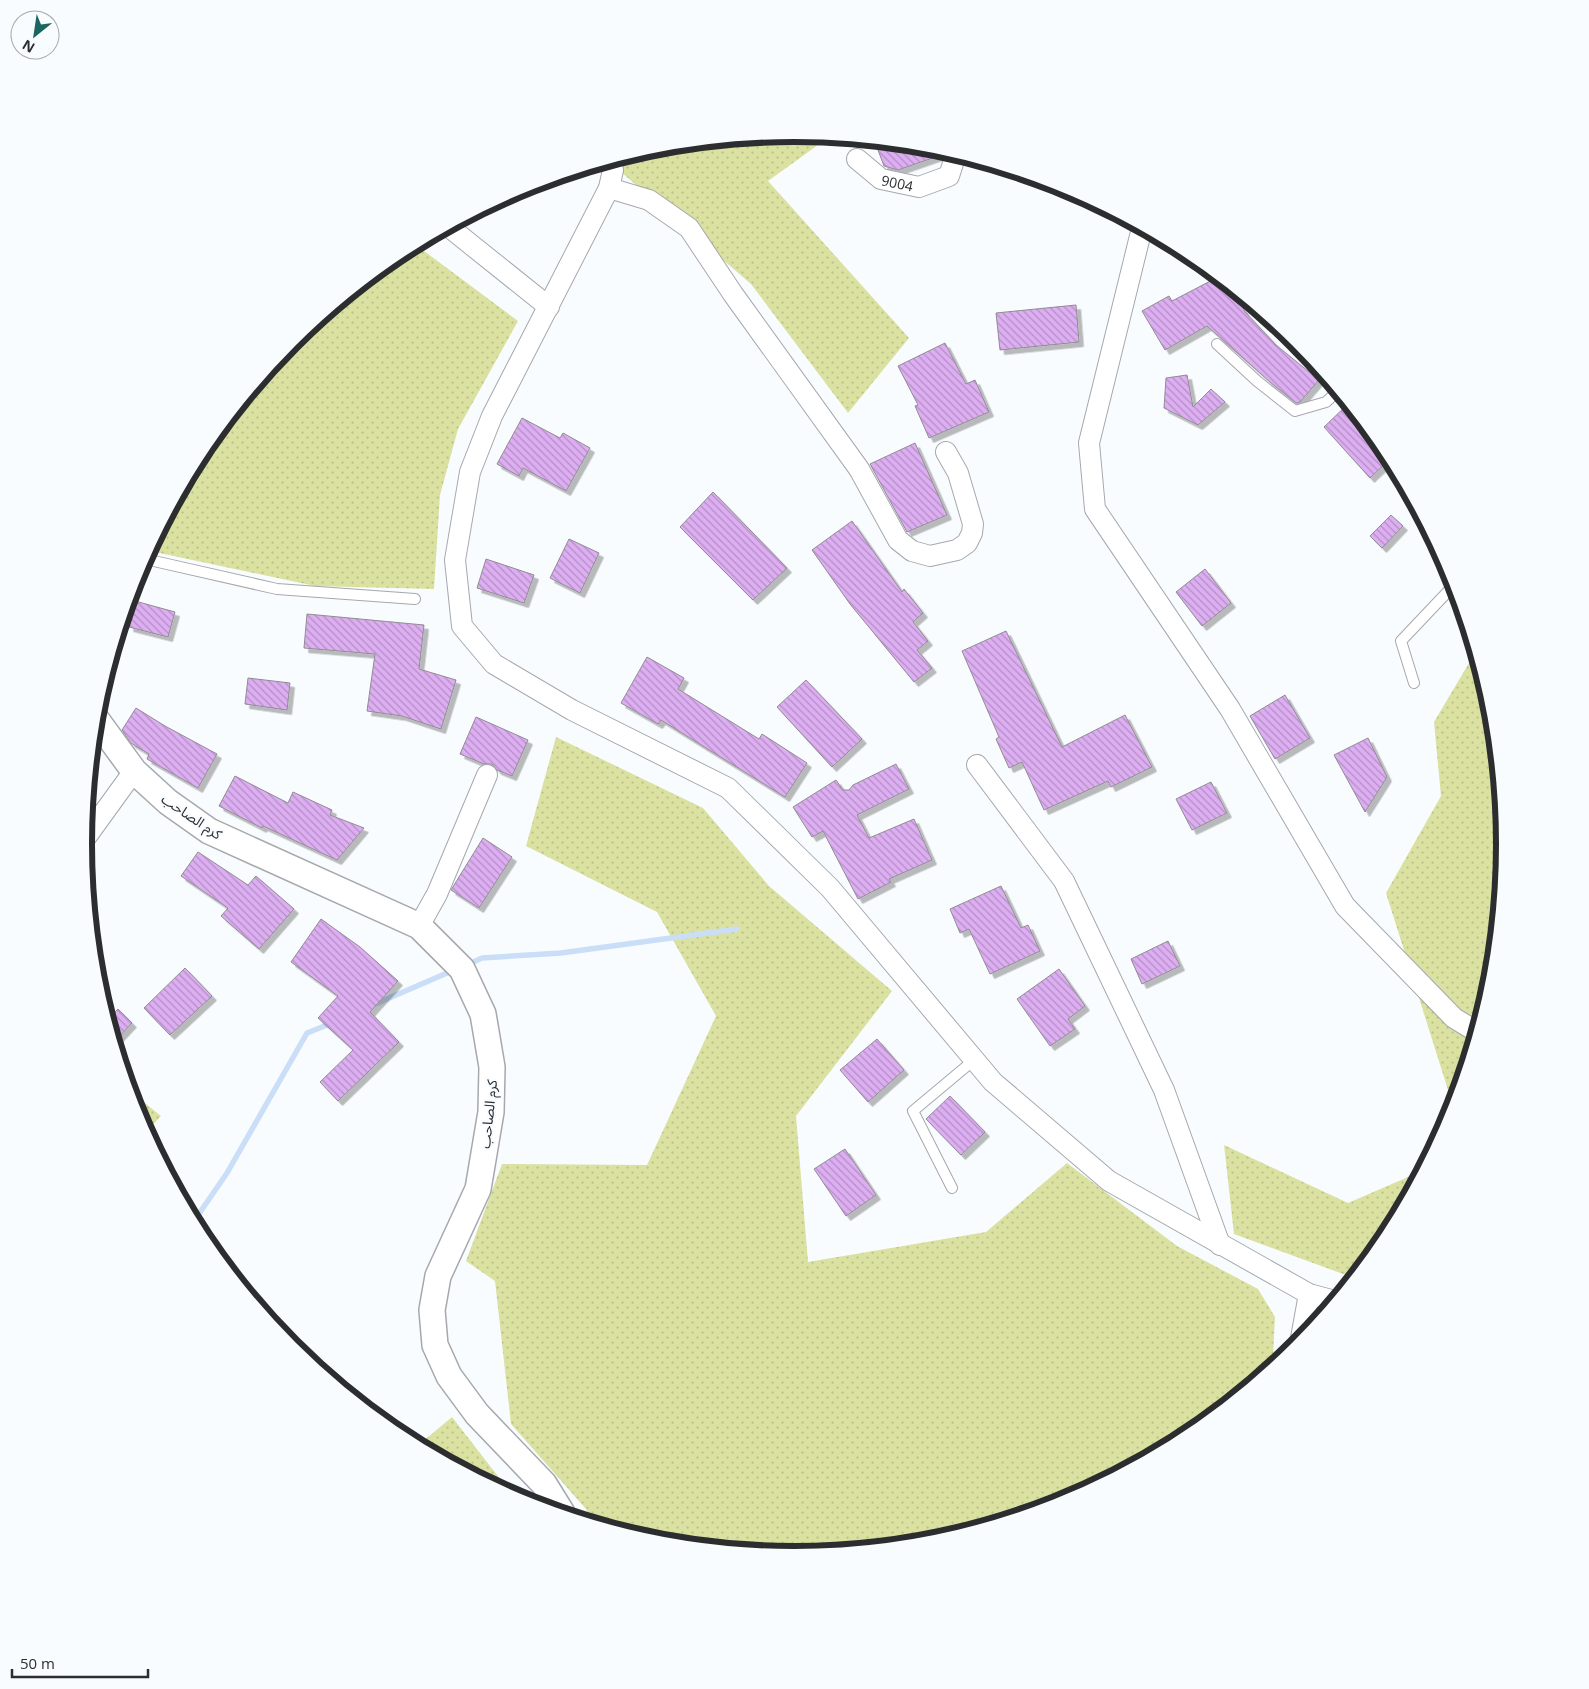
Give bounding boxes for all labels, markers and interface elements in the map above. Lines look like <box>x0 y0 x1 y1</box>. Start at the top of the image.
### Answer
north arrow <box>10 10 60 60</box>
text: N <box>19 36 38 58</box>
street label: 9004 <box>880 170 915 195</box>
street label: كرم الصاحب <box>157 789 226 845</box>
street label: كرم الصاحب <box>475 1078 503 1150</box>
scale bar <box>12 1646 149 1678</box>
text: 50 m <box>20 1653 55 1673</box>

